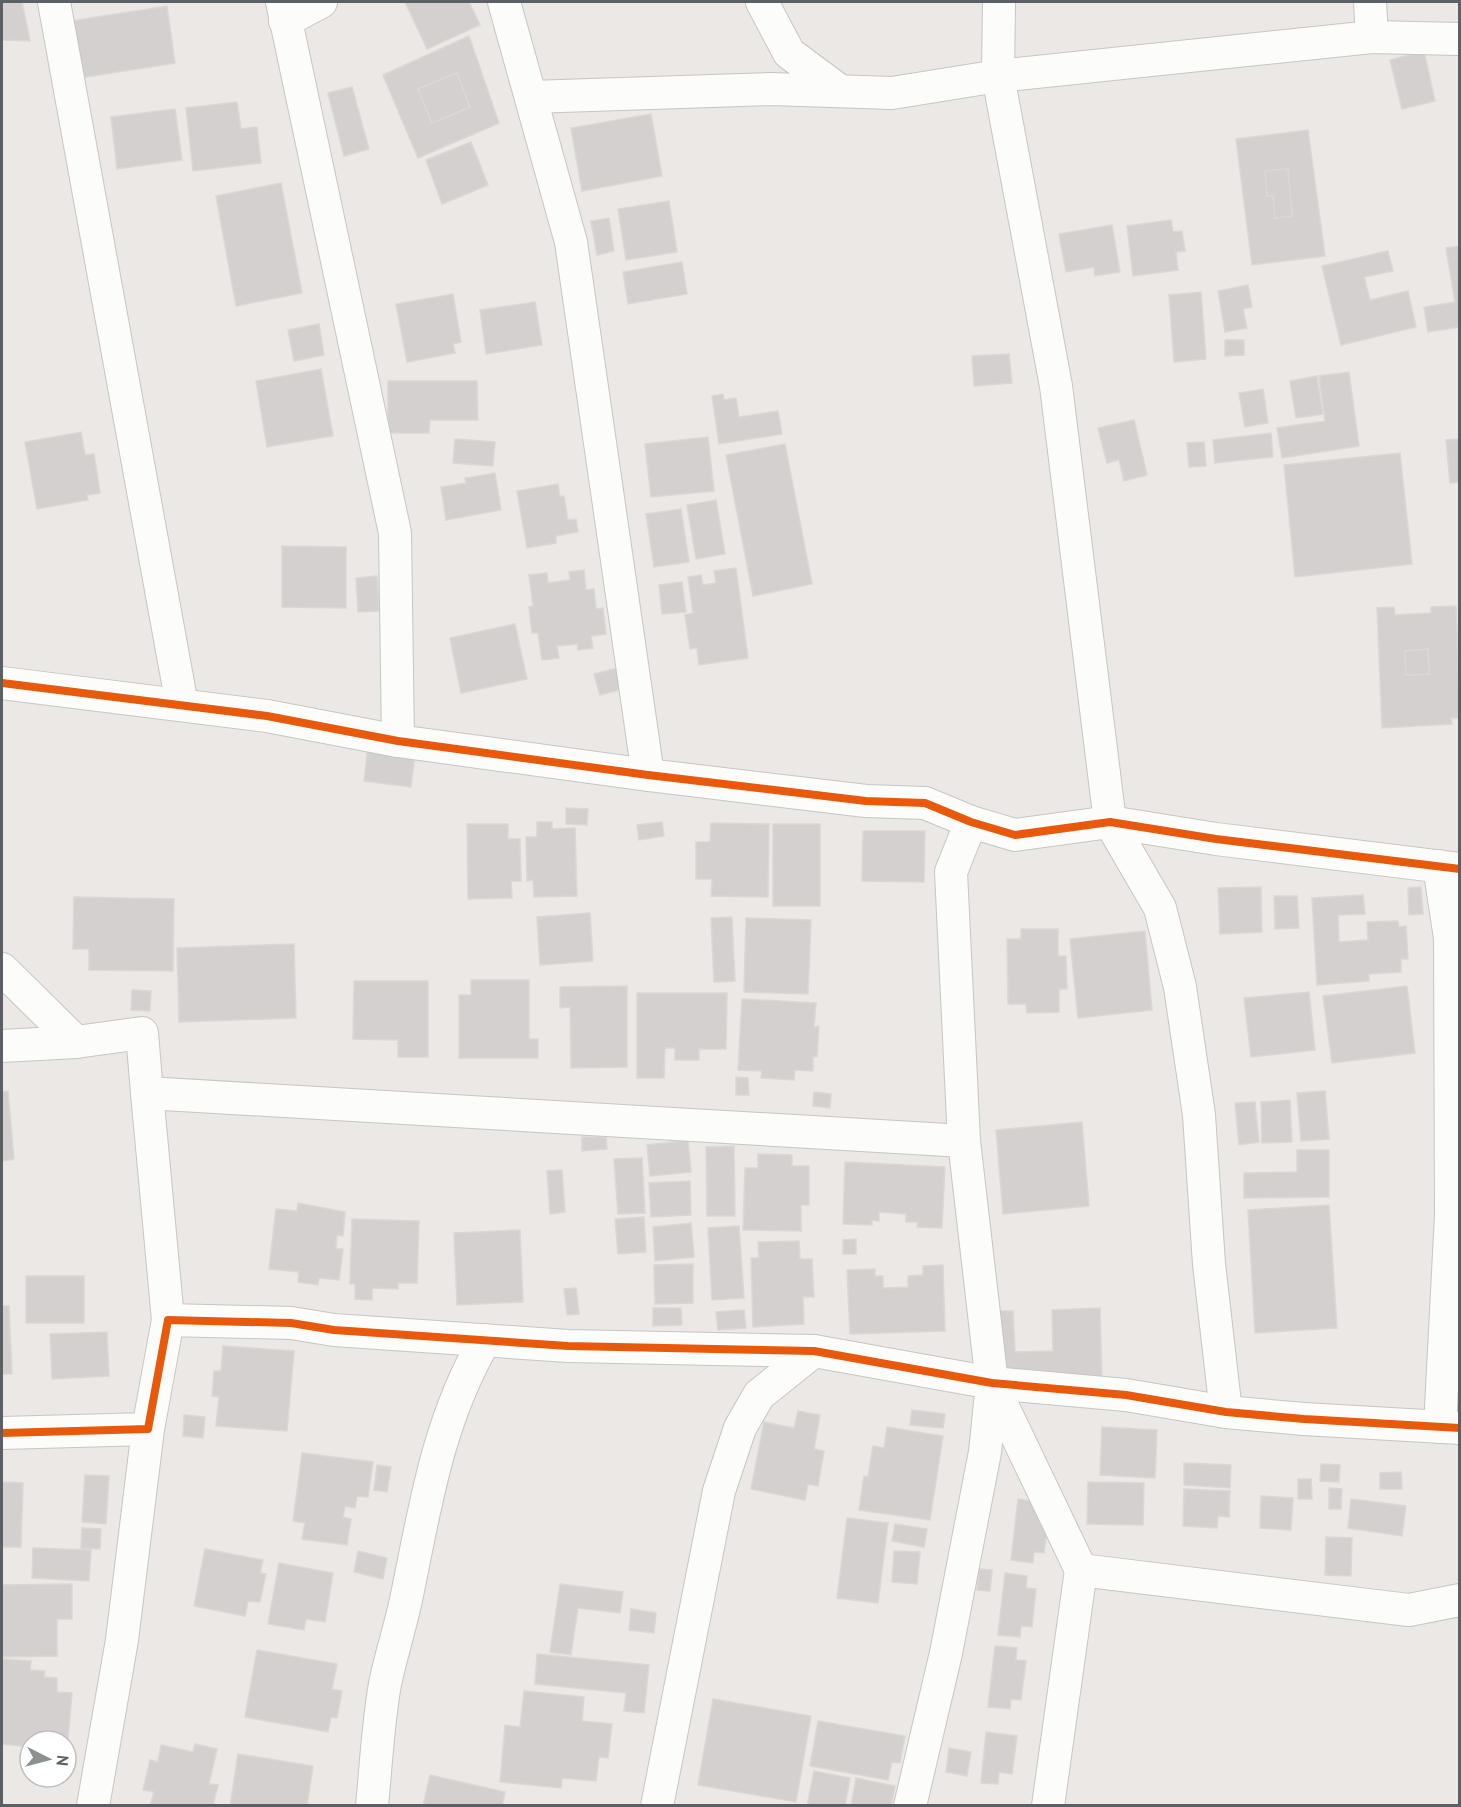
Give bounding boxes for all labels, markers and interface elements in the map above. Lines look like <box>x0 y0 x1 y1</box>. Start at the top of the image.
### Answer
north arrow <box>18 1729 78 1789</box>
text: N <box>52 1754 73 1767</box>

